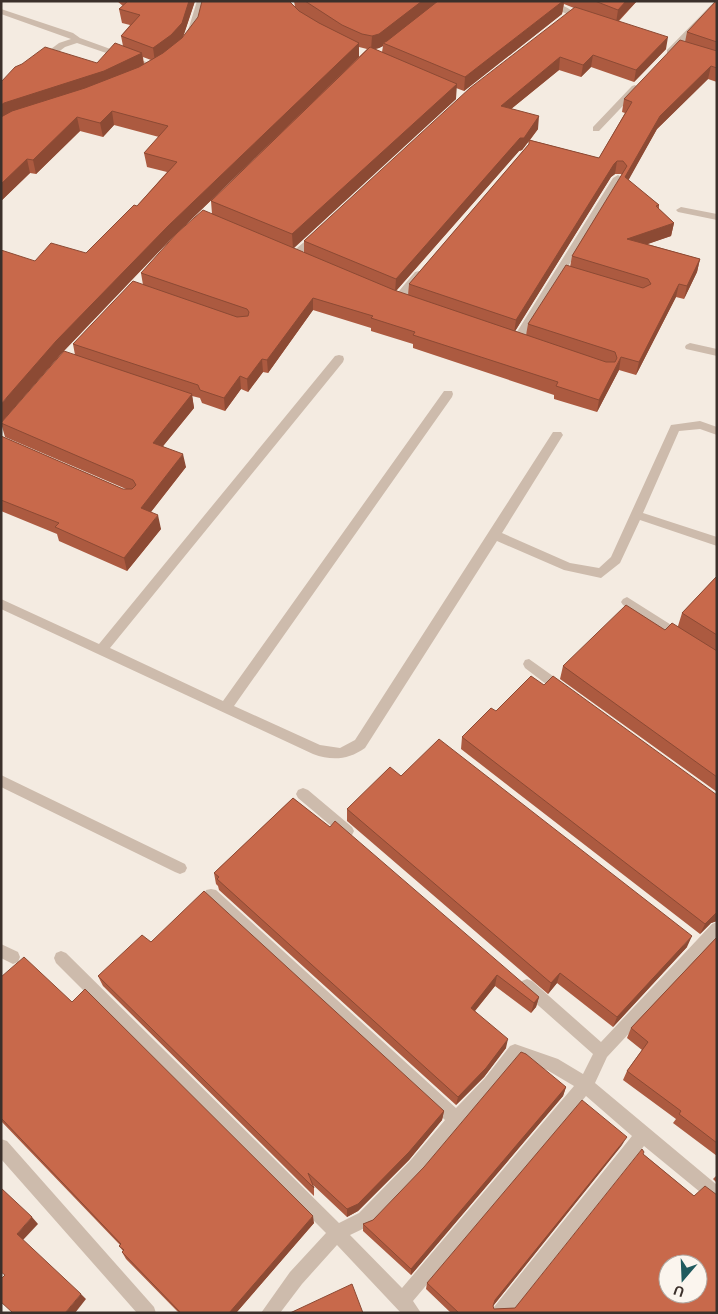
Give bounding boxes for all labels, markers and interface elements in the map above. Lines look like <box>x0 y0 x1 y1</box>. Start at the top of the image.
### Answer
north arrow <box>658 1254 708 1304</box>
text: U <box>671 1282 686 1301</box>

